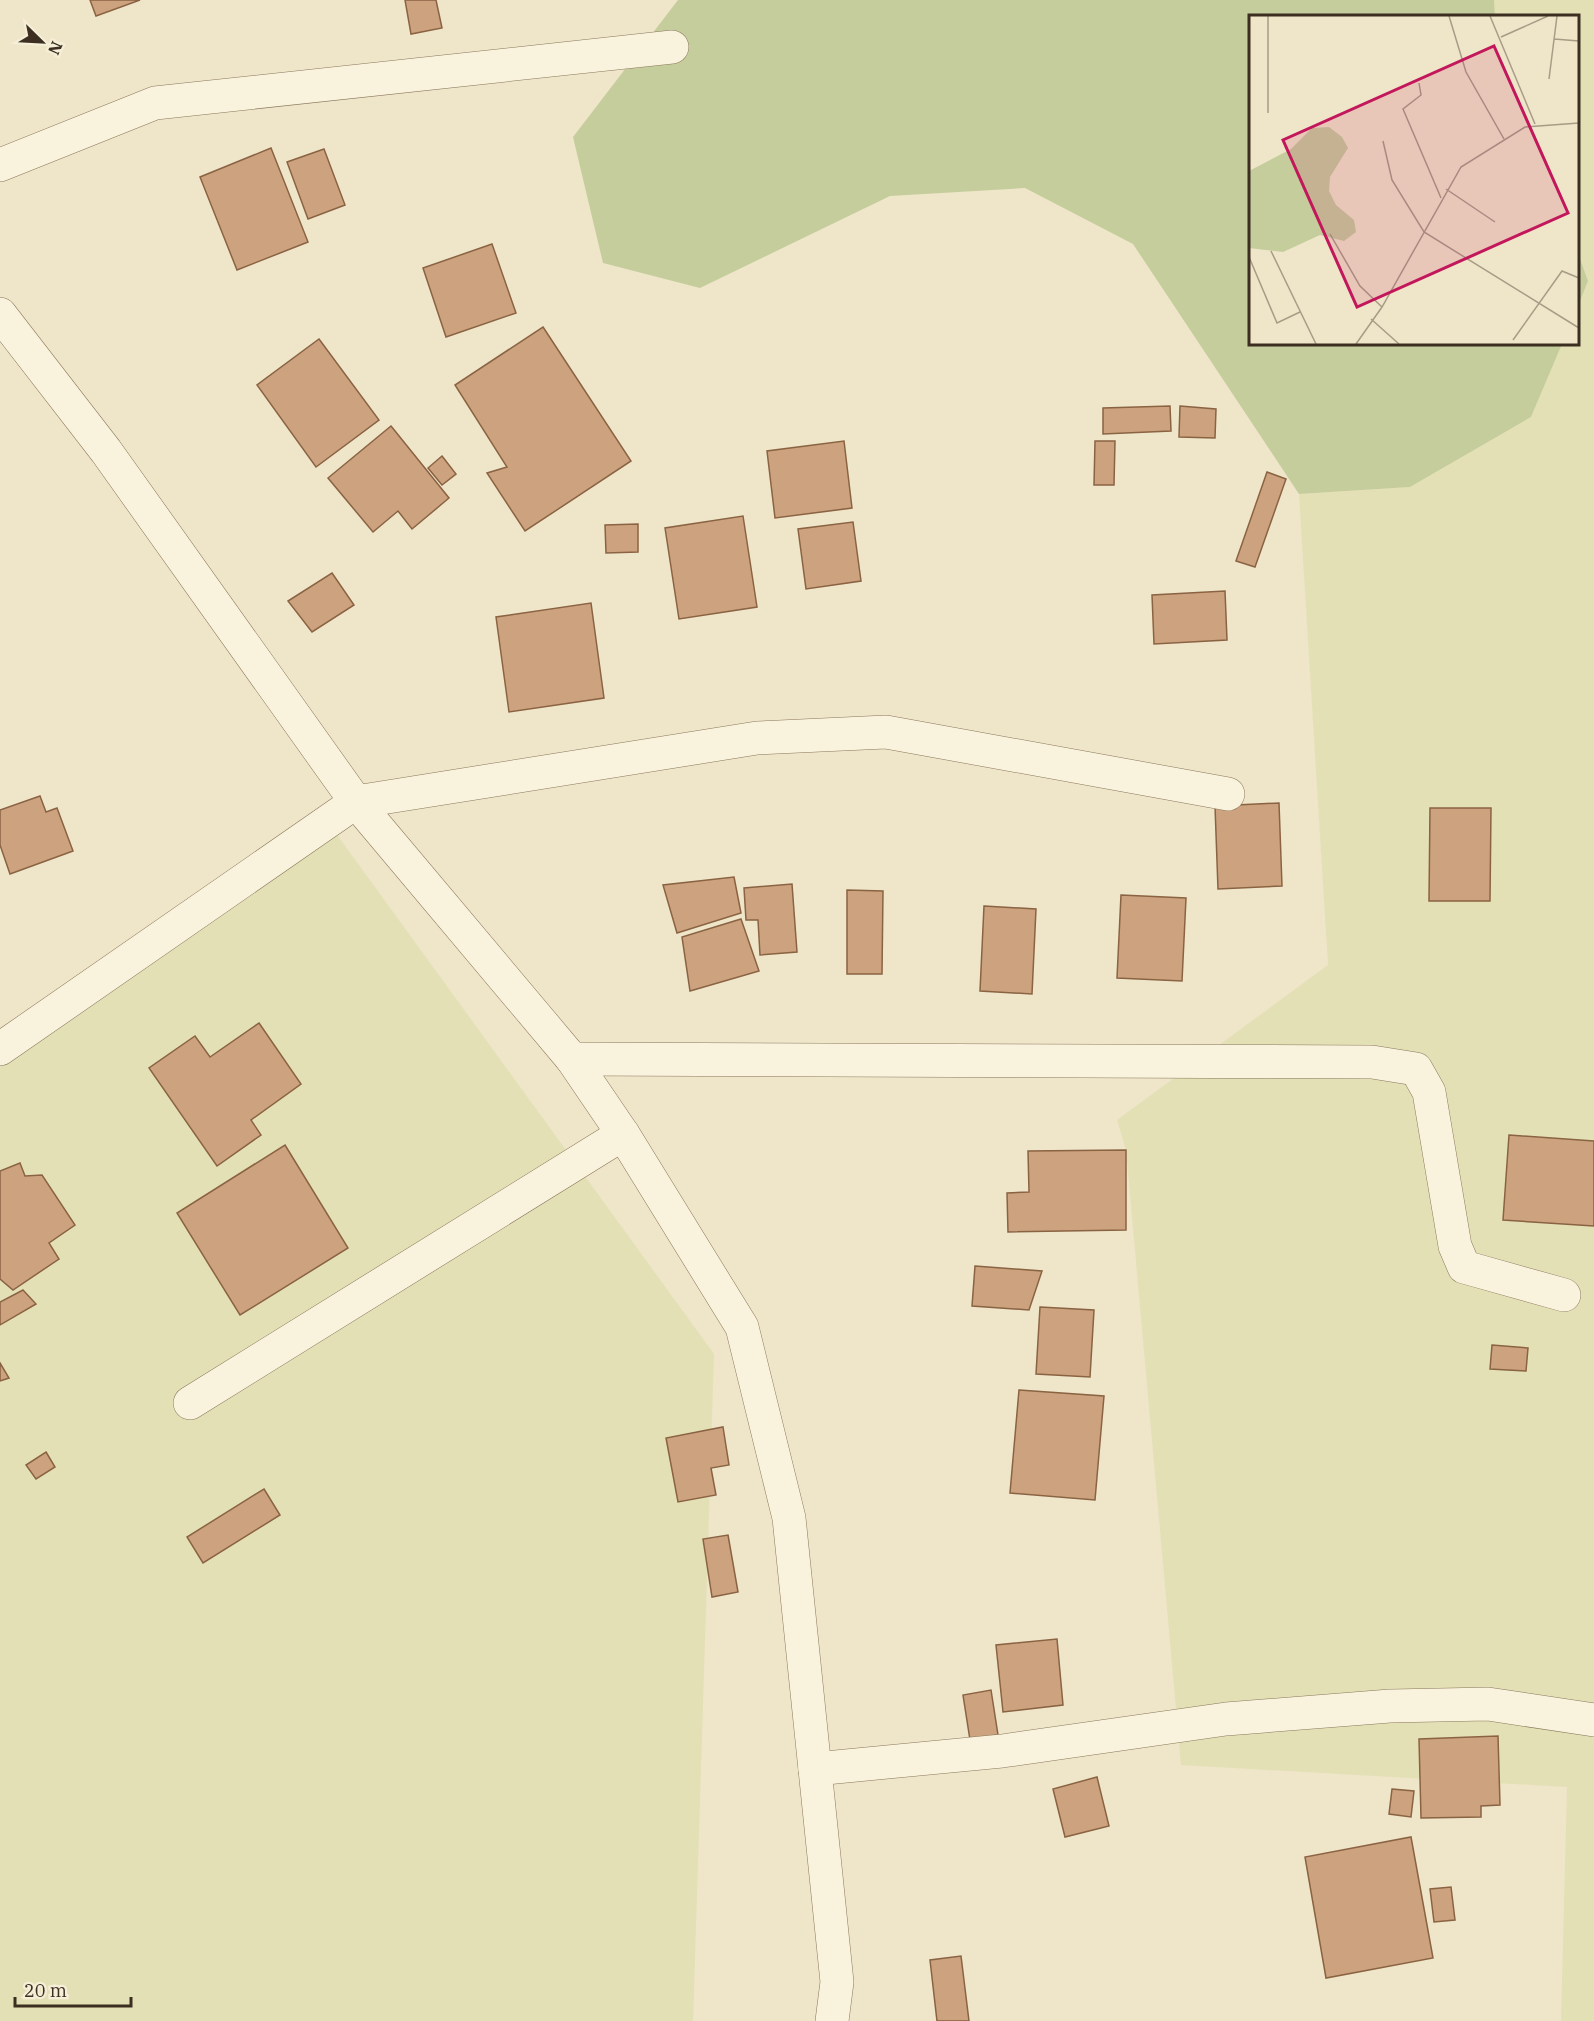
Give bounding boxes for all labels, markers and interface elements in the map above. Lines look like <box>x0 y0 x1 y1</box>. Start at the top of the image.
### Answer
north arrow <box>12 12 72 72</box>
inset map <box>1249 15 1579 345</box>
text: N <box>44 38 67 58</box>
scale bar <box>15 1970 130 2008</box>
text: 20 m <box>24 1979 67 2002</box>

